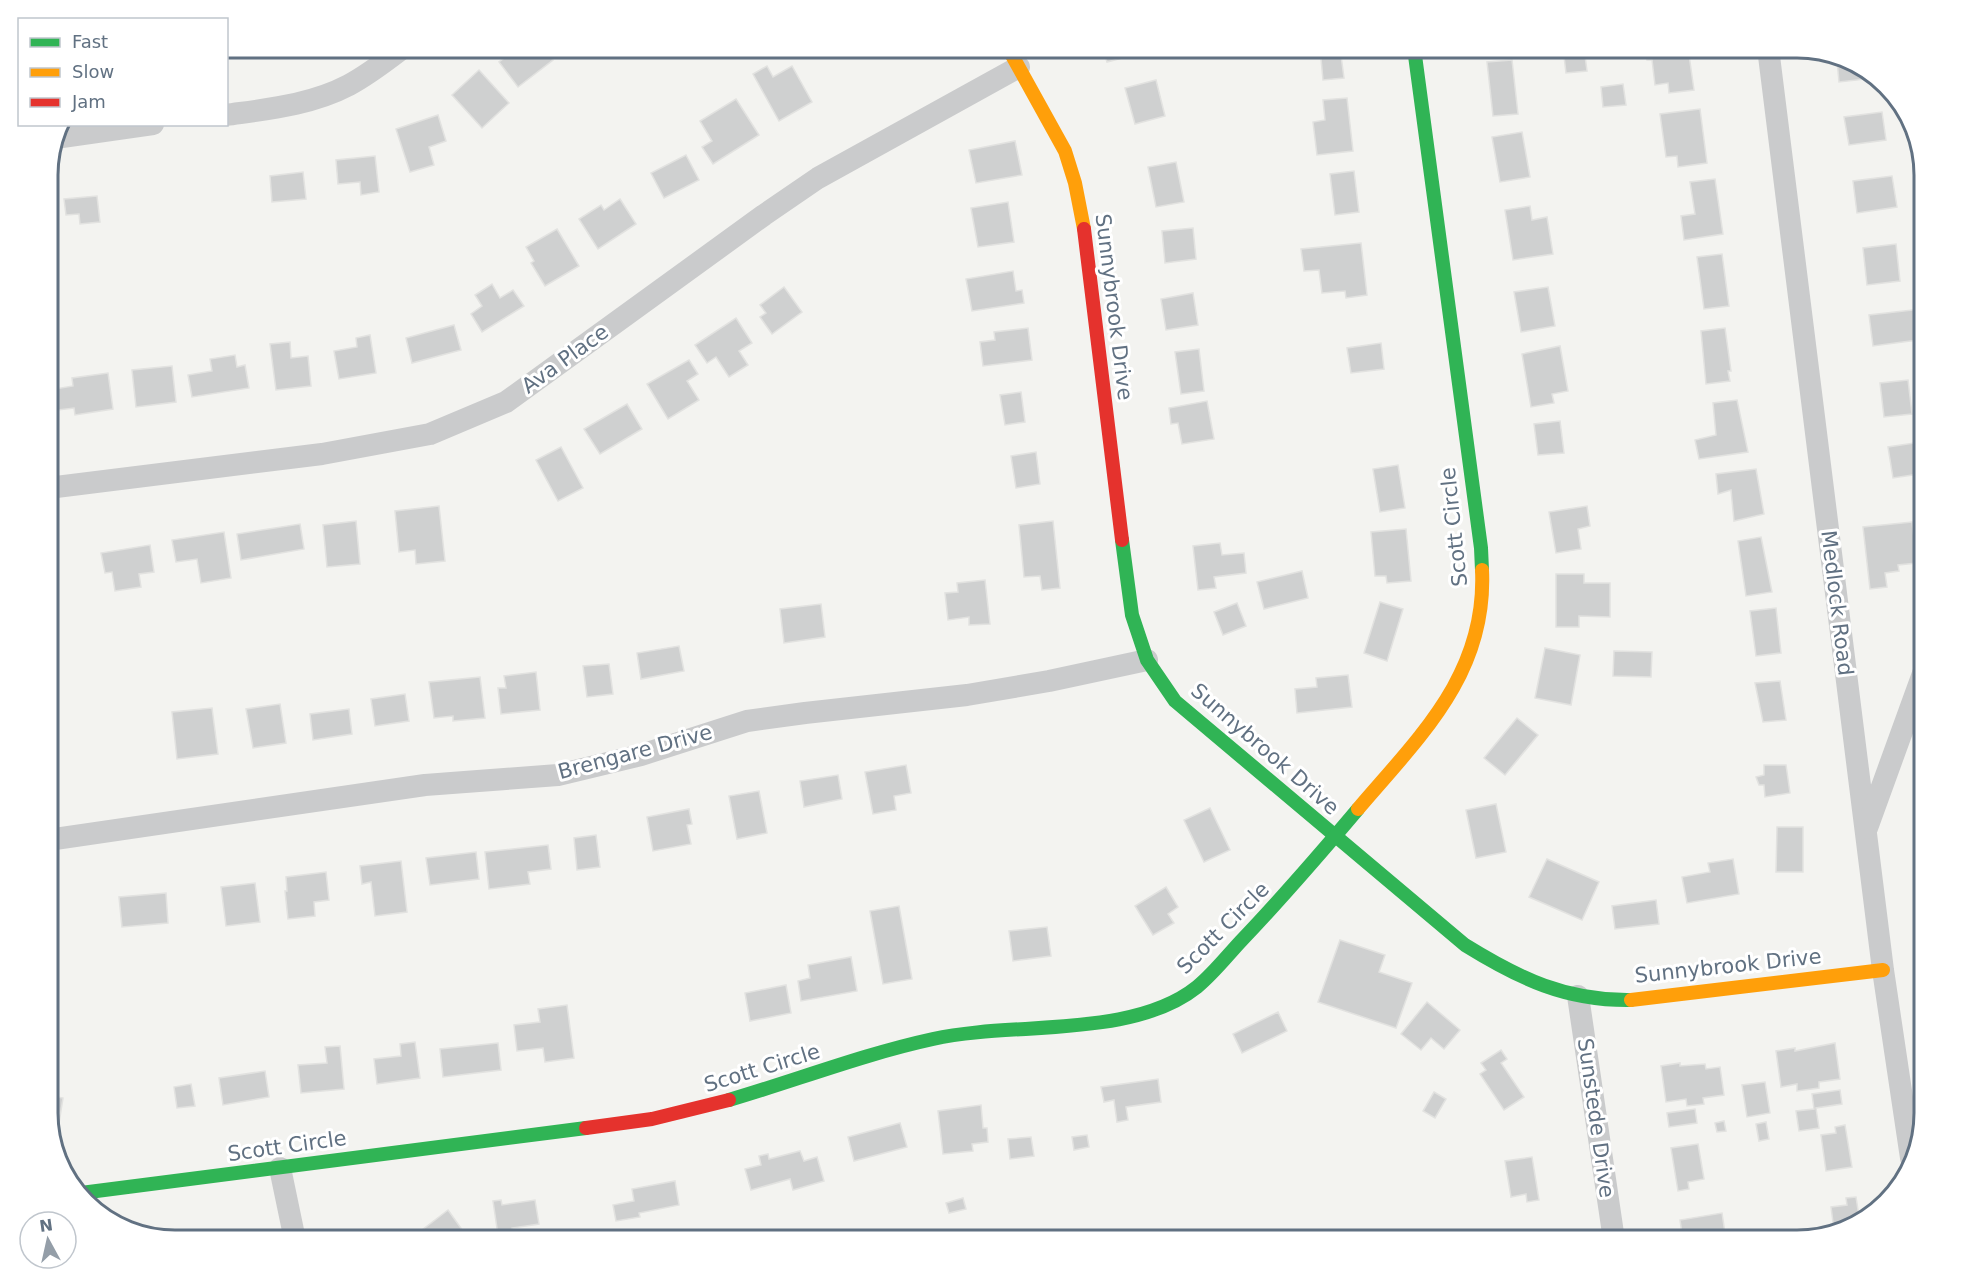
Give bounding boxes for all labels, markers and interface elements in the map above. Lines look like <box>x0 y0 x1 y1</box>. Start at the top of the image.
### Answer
legend <box>18 18 228 126</box>
text: Fast <box>72 31 108 52</box>
text: Slow <box>72 61 114 82</box>
text: Jam <box>71 91 106 112</box>
street label: Sunnybrook Drive <box>1091 212 1137 402</box>
street label: Ava Place <box>517 320 613 398</box>
street label: Scott Circle <box>1436 466 1472 588</box>
street label: Medlock Road <box>1816 529 1858 677</box>
street label: Sunnybrook Drive <box>1186 678 1344 820</box>
street label: Brengare Drive <box>555 720 715 784</box>
street label: Scott Circle <box>1172 877 1274 979</box>
street label: Sunnybrook Drive <box>1633 944 1823 988</box>
street label: Sunstede Drive <box>1573 1037 1619 1199</box>
street label: Scott Circle <box>701 1039 823 1097</box>
street label: Scott Circle <box>226 1126 348 1166</box>
north arrow <box>18 1210 78 1270</box>
text: N <box>38 1215 54 1236</box>

